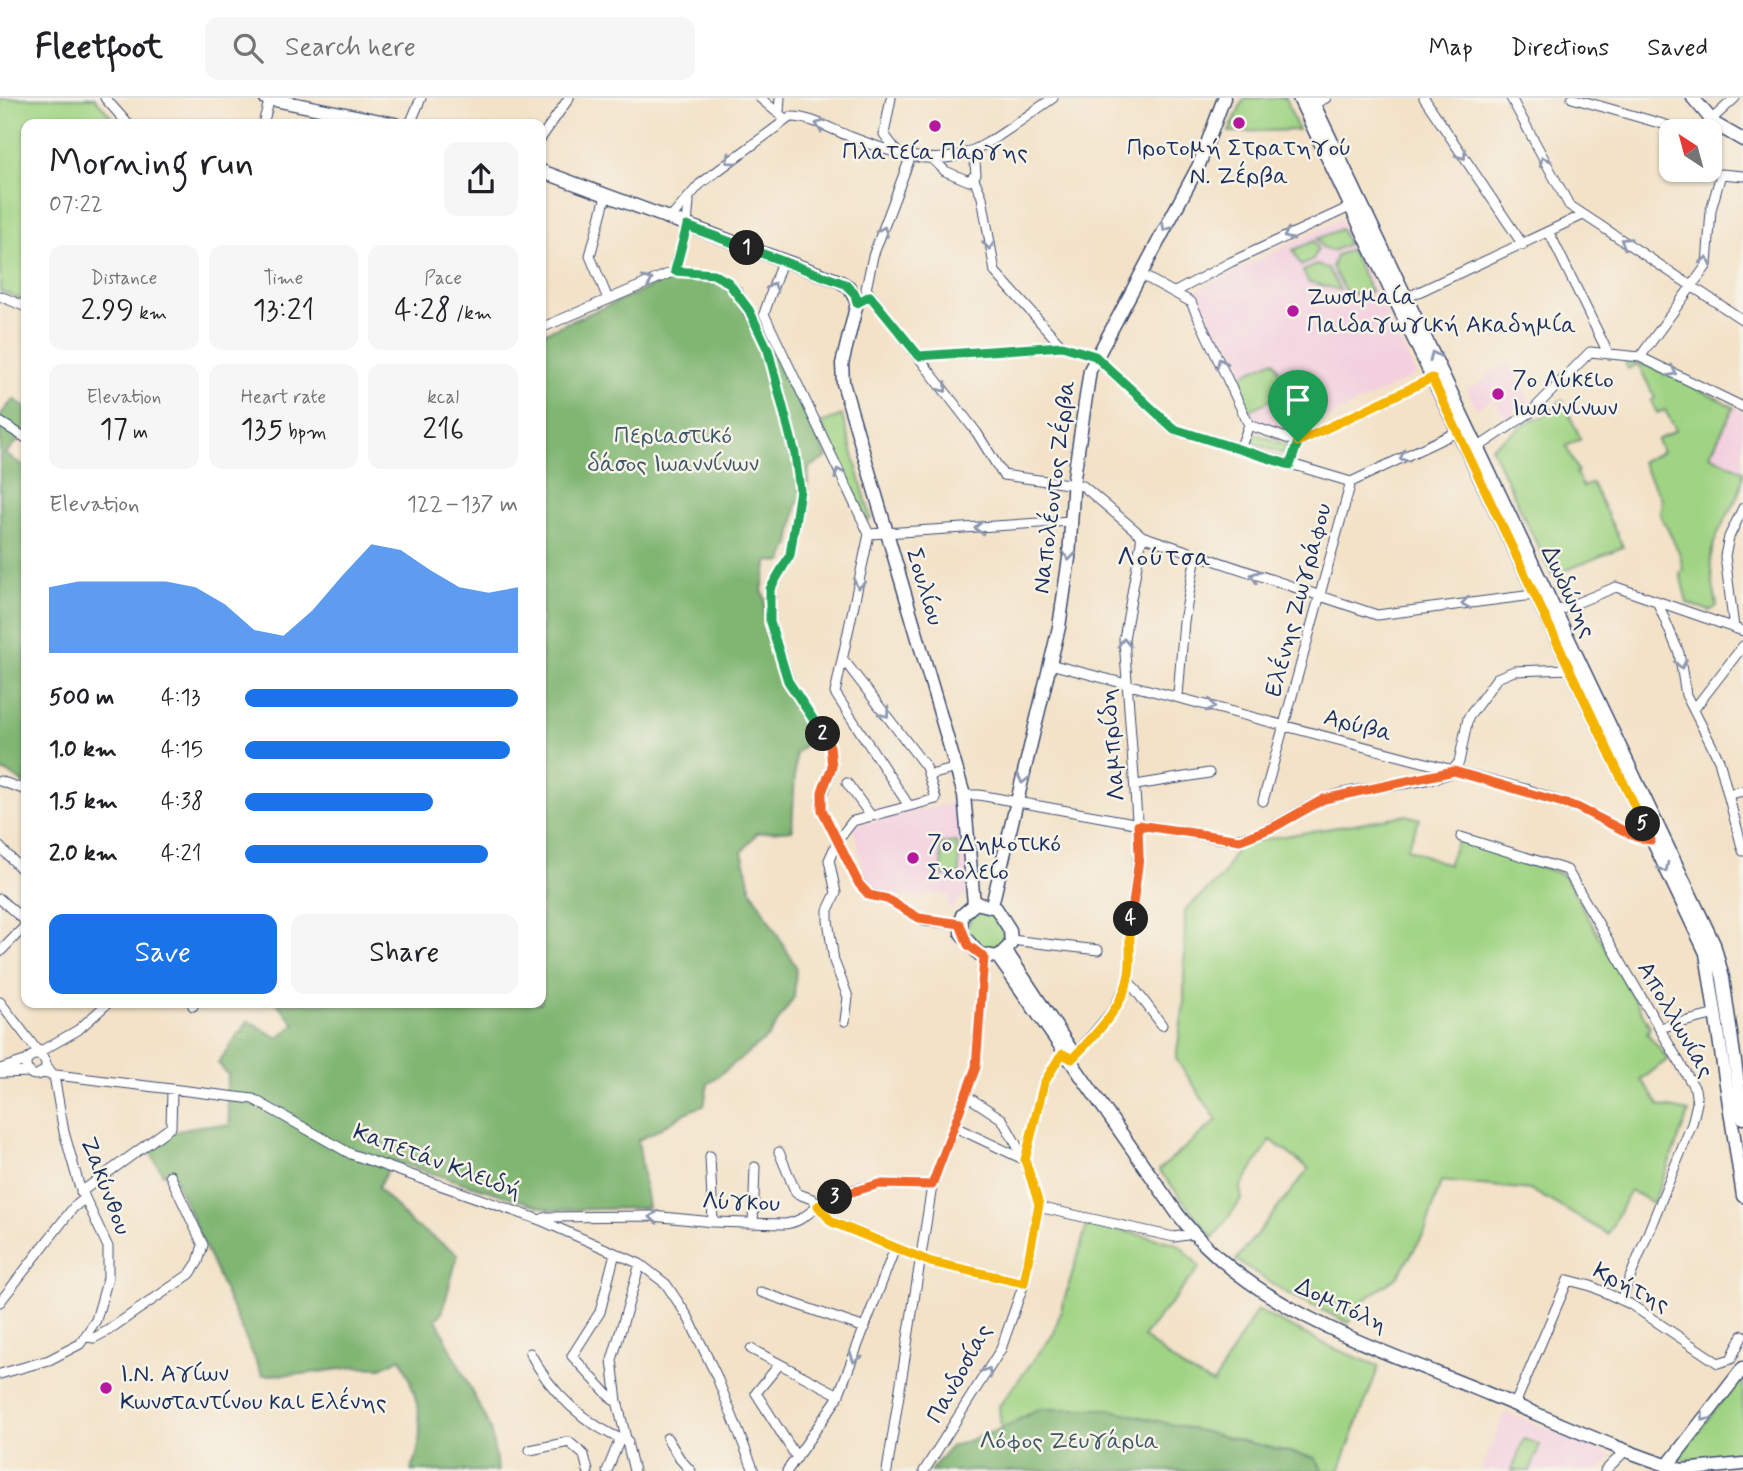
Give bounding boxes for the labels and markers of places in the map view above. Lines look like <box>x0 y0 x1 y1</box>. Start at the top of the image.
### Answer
marker: Προτομή Στρατηγού Ν. Ζέρβα <box>1231 115 1247 131</box>
marker: Πλατεία Πάργης <box>927 118 943 134</box>
place label: Προτομή Στρατηγού Ν. Ζέρβα <box>1127 133 1351 192</box>
place label: Πλατεία Πάργης <box>842 137 1028 168</box>
pin: 1 <box>730 230 764 266</box>
place label: Ζωσιμαία Παιδαγωγική Ακαδημία <box>1307 282 1576 341</box>
marker: Ζωσιμαία Παιδαγωγική Ακαδημία <box>1285 303 1301 319</box>
place label: 7ο Λύκειο Ιωαννίνων <box>1512 365 1618 424</box>
pin <box>1268 370 1328 442</box>
marker: 7ο Λύκειο Ιωαννίνων <box>1490 386 1506 402</box>
pin: 2 <box>806 716 840 752</box>
pin: 5 <box>1626 806 1660 842</box>
place label: 7ο Δημοτικό Σχολείο <box>927 829 1061 888</box>
marker: 7ο Δημοτικό Σχολείο <box>905 850 921 866</box>
pin: 4 <box>1114 902 1148 936</box>
pin: 3 <box>818 1180 852 1214</box>
place label: Ι.Ν. Αγίων Κωνσταντίνου και Ελένης <box>120 1359 387 1418</box>
marker: Ι.Ν. Αγίων Κωνσταντίνου και Ελένης <box>98 1380 114 1396</box>

